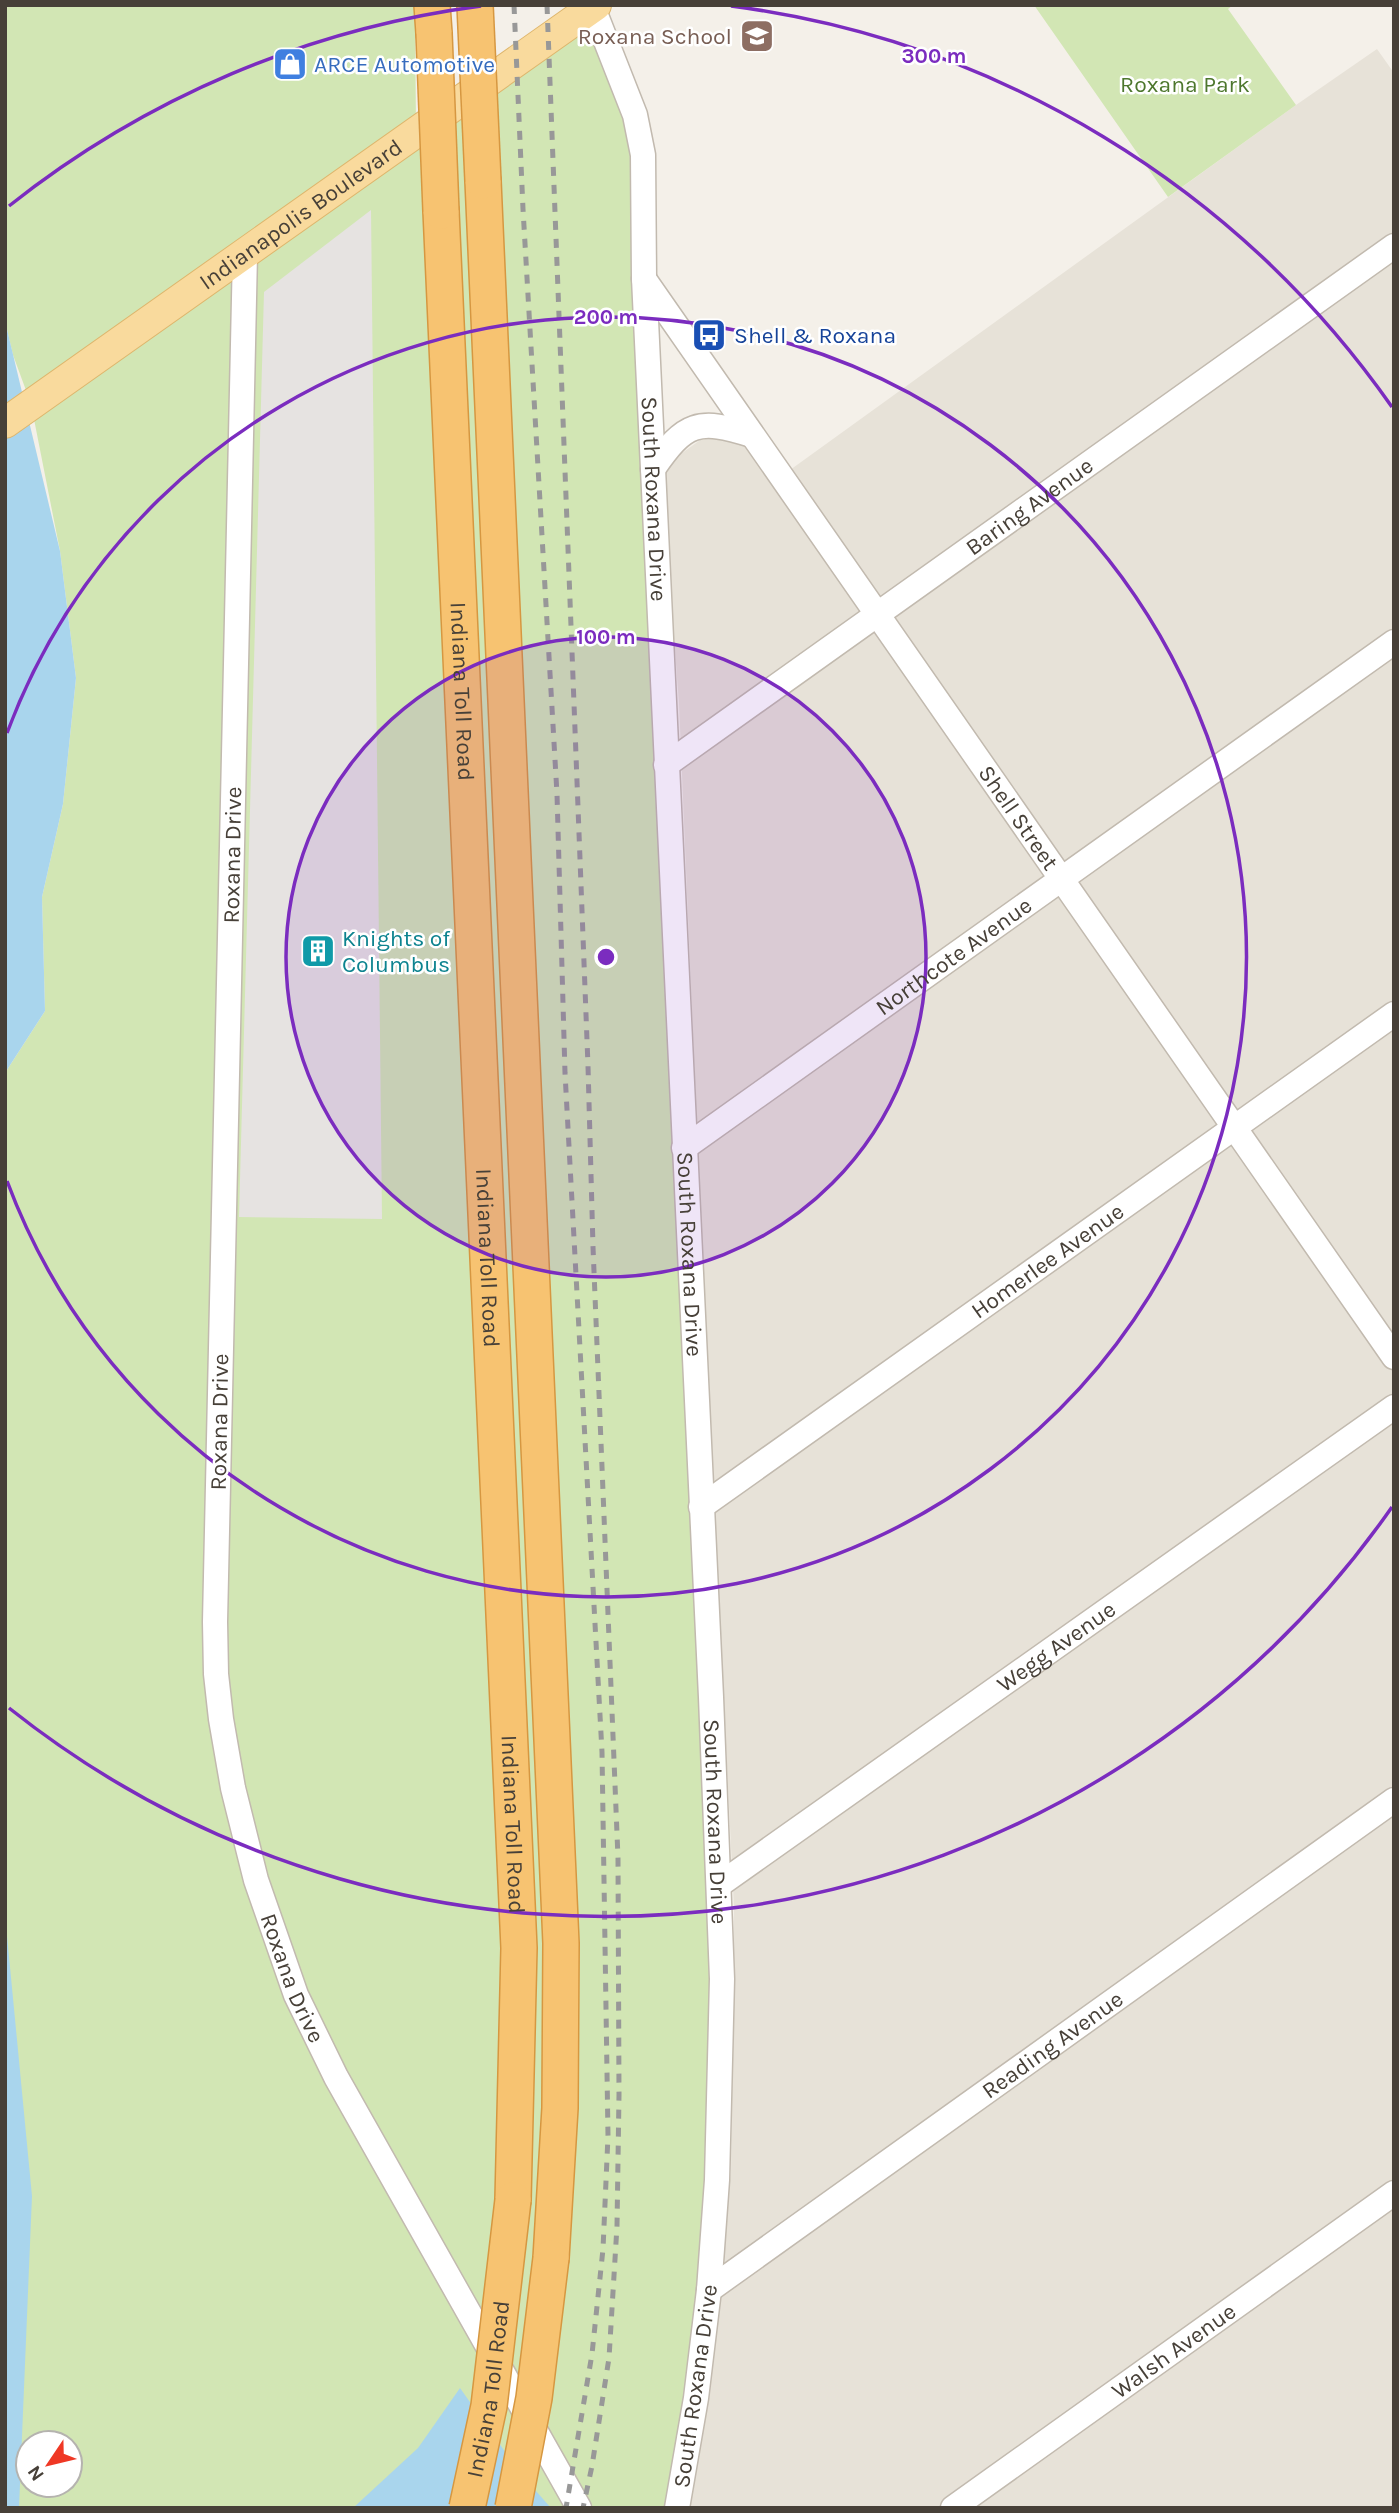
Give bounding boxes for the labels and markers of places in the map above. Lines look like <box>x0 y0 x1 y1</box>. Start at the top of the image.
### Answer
school or university icon: Roxana School <box>738 17 776 55</box>
place label: Roxana School <box>578 23 732 50</box>
shop icon: ARCE Automotive <box>271 45 309 83</box>
place label: ARCE Automotive <box>314 51 495 78</box>
bus stop icon: Shell & Roxana <box>690 316 728 354</box>
place label: Shell & Roxana <box>734 322 896 349</box>
place label: Knights of Columbus <box>342 925 450 978</box>
building icon: Knights of Columbus <box>299 932 337 970</box>
centre of rings <box>594 945 618 969</box>

